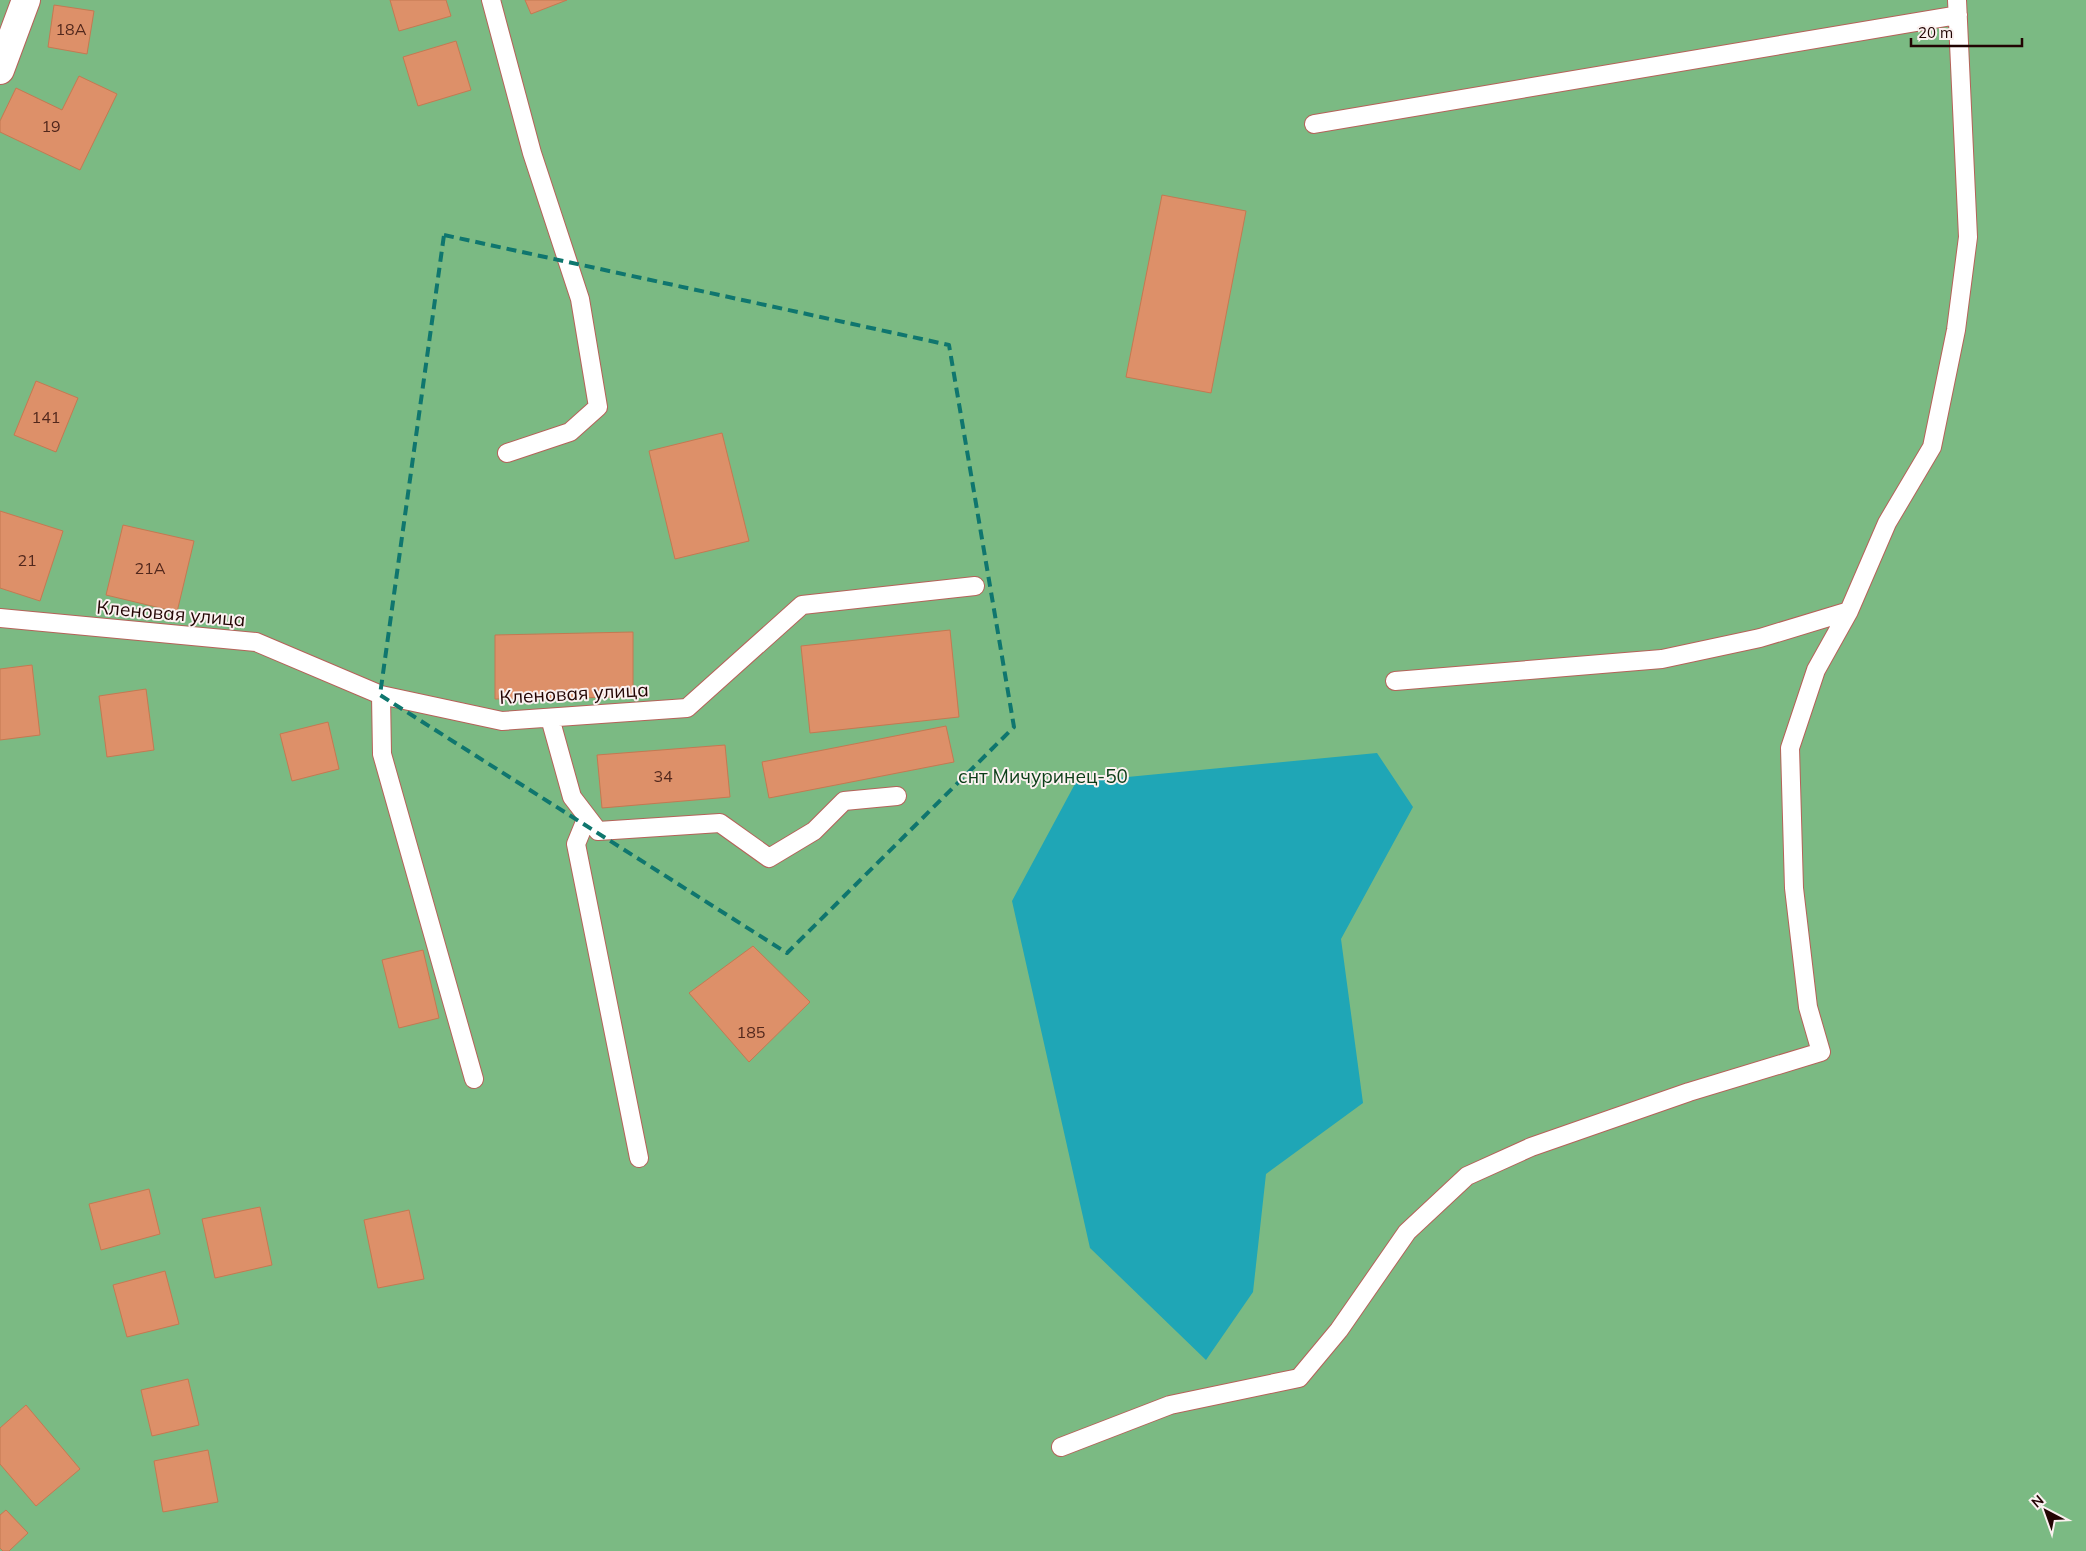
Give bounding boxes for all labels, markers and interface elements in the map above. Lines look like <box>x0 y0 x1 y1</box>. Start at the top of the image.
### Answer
scale bar <box>1911 15 2022 47</box>
house number: 18А <box>56 19 87 39</box>
text: 20 m <box>1918 23 1953 42</box>
house number: 19 <box>41 116 61 136</box>
house number: 141 <box>32 407 60 427</box>
house number: 21 <box>17 550 37 570</box>
house number: 21А <box>135 558 166 578</box>
street label: Кленовая улица <box>95 595 247 631</box>
street label: Кленовая улица <box>499 677 649 709</box>
park label: снт Мичуринец-50 <box>958 764 1128 788</box>
house number: 34 <box>653 766 673 786</box>
house number: 185 <box>737 1022 765 1042</box>
north arrow <box>2021 1486 2071 1536</box>
text: N <box>2028 1491 2047 1511</box>

